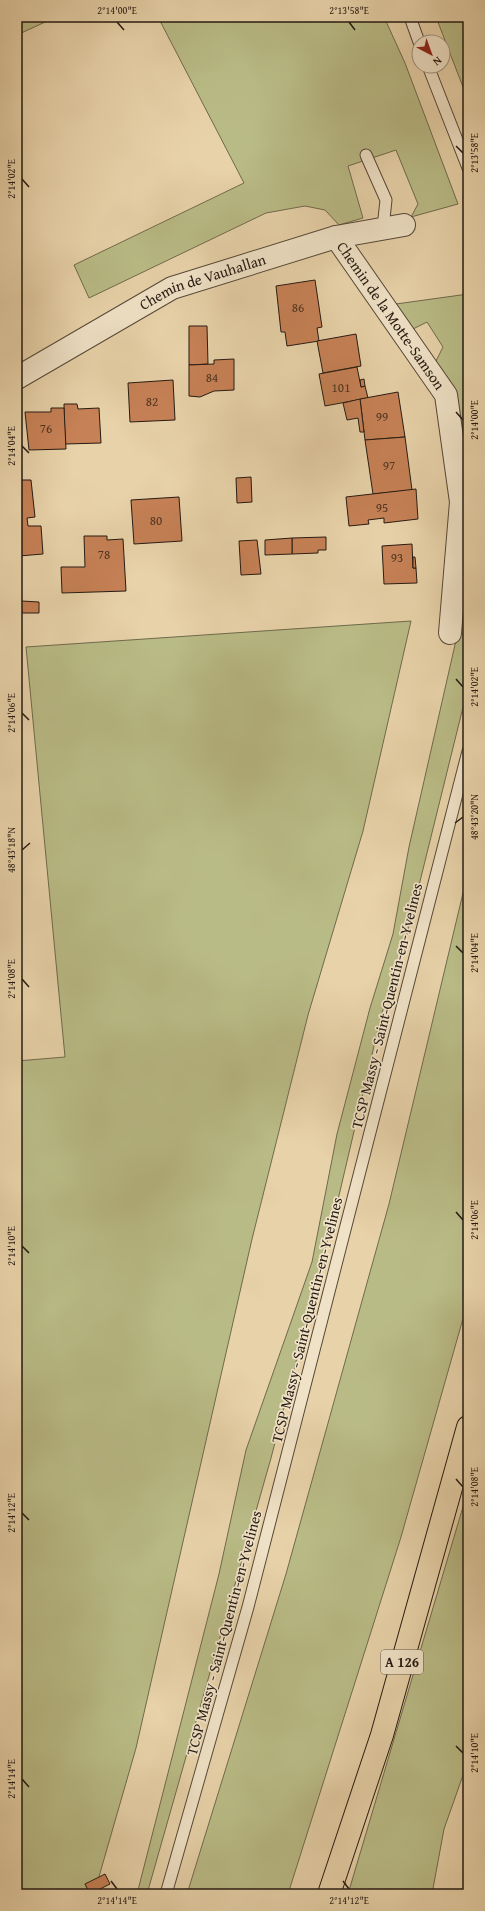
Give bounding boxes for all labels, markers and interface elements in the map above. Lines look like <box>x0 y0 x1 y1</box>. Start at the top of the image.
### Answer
text: 2°14'00"E <box>97 3 137 18</box>
text: 2°13'58"E <box>329 3 369 18</box>
north arrow <box>411 34 451 74</box>
text: N <box>429 53 446 70</box>
text: 2°13'58"E <box>467 133 482 173</box>
text: 2°14'02"E <box>4 159 19 199</box>
street label: Chemin de la Motte-Samson <box>332 237 451 394</box>
street label: Chemin de Vauhallan <box>135 248 269 315</box>
house number: 86 <box>292 298 304 317</box>
house number: 84 <box>206 368 218 387</box>
house number: 101 <box>332 378 350 397</box>
house number: 82 <box>146 392 158 411</box>
text: 2°14'00"E <box>467 400 482 440</box>
house number: 99 <box>376 407 388 426</box>
house number: 76 <box>40 419 52 438</box>
text: 2°14'04"E <box>4 426 19 466</box>
house number: 97 <box>383 456 395 475</box>
house number: 95 <box>376 498 388 517</box>
house number: 80 <box>150 511 162 530</box>
house number: 78 <box>98 545 110 564</box>
house number: 93 <box>391 548 403 567</box>
text: 2°14'02"E <box>467 667 482 707</box>
text: 2°14'06"E <box>4 693 19 733</box>
text: 48°43'20"N <box>467 794 482 840</box>
text: 48°43'18"N <box>4 827 19 873</box>
street label: TCSP Massy - Saint-Quentin-en-Yvelines <box>346 881 427 1131</box>
text: 2°14'04"E <box>467 933 482 973</box>
text: 2°14'08"E <box>4 959 19 999</box>
street label: TCSP Massy - Saint-Quentin-en-Yvelines <box>266 1195 347 1445</box>
text: 2°14'06"E <box>467 1200 482 1240</box>
text: 2°14'10"E <box>4 1226 19 1266</box>
text: 2°14'08"E <box>467 1467 482 1507</box>
text: 2°14'12"E <box>4 1493 19 1533</box>
street label: TCSP Massy - Saint-Quentin-en-Yvelines <box>181 1508 266 1758</box>
road number: A 126 <box>381 1650 423 1674</box>
text: 2°14'10"E <box>467 1733 482 1773</box>
text: 2°14'14"E <box>4 1759 19 1799</box>
text: 2°14'14"E <box>97 1893 137 1908</box>
text: 2°14'12"E <box>329 1893 369 1908</box>

